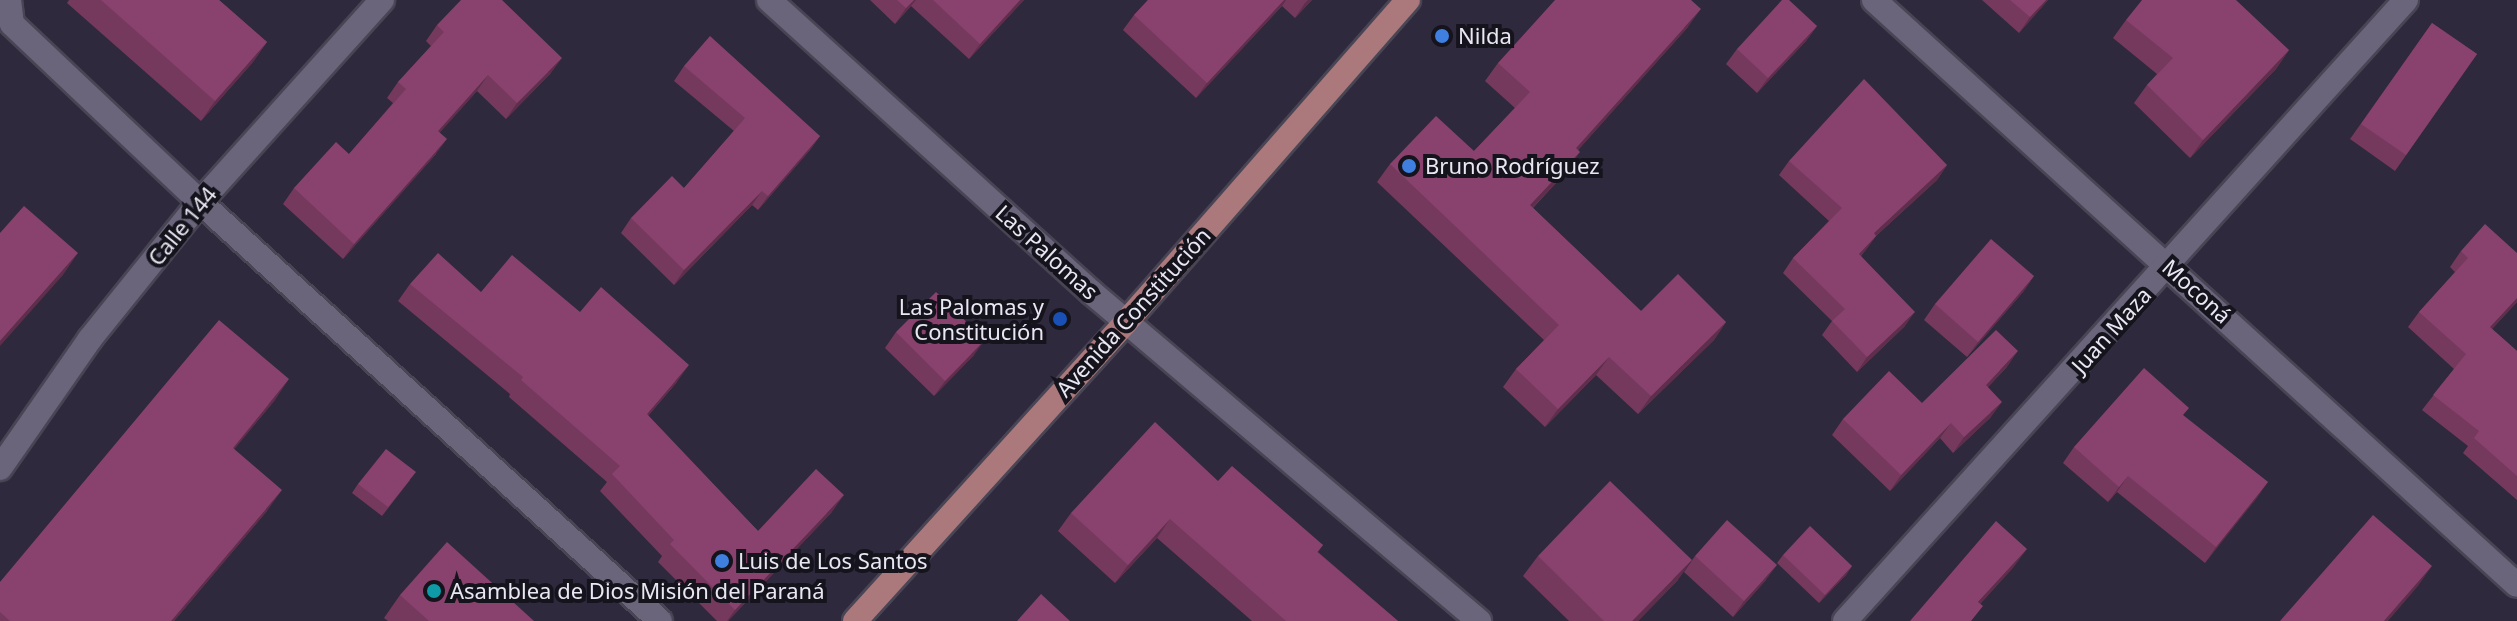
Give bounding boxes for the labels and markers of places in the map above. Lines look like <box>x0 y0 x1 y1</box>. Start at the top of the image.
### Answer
place label: Nilda <box>1458 23 1512 49</box>
marker: Nilda <box>1433 27 1451 45</box>
place label: Bruno Rodríguez <box>1425 153 1600 179</box>
marker: Bruno Rodríguez <box>1400 157 1418 175</box>
place label: Las Palomas y Constitución <box>899 293 1044 344</box>
marker: Las Palomas y Constitución <box>1051 310 1069 328</box>
place label: Luis de Los Santos <box>738 548 928 574</box>
marker: Luis de Los Santos <box>713 552 731 570</box>
place label: Asamblea de Dios Misión del Paraná <box>450 578 825 604</box>
marker: Asamblea de Dios Misión del Paraná <box>425 582 443 600</box>

